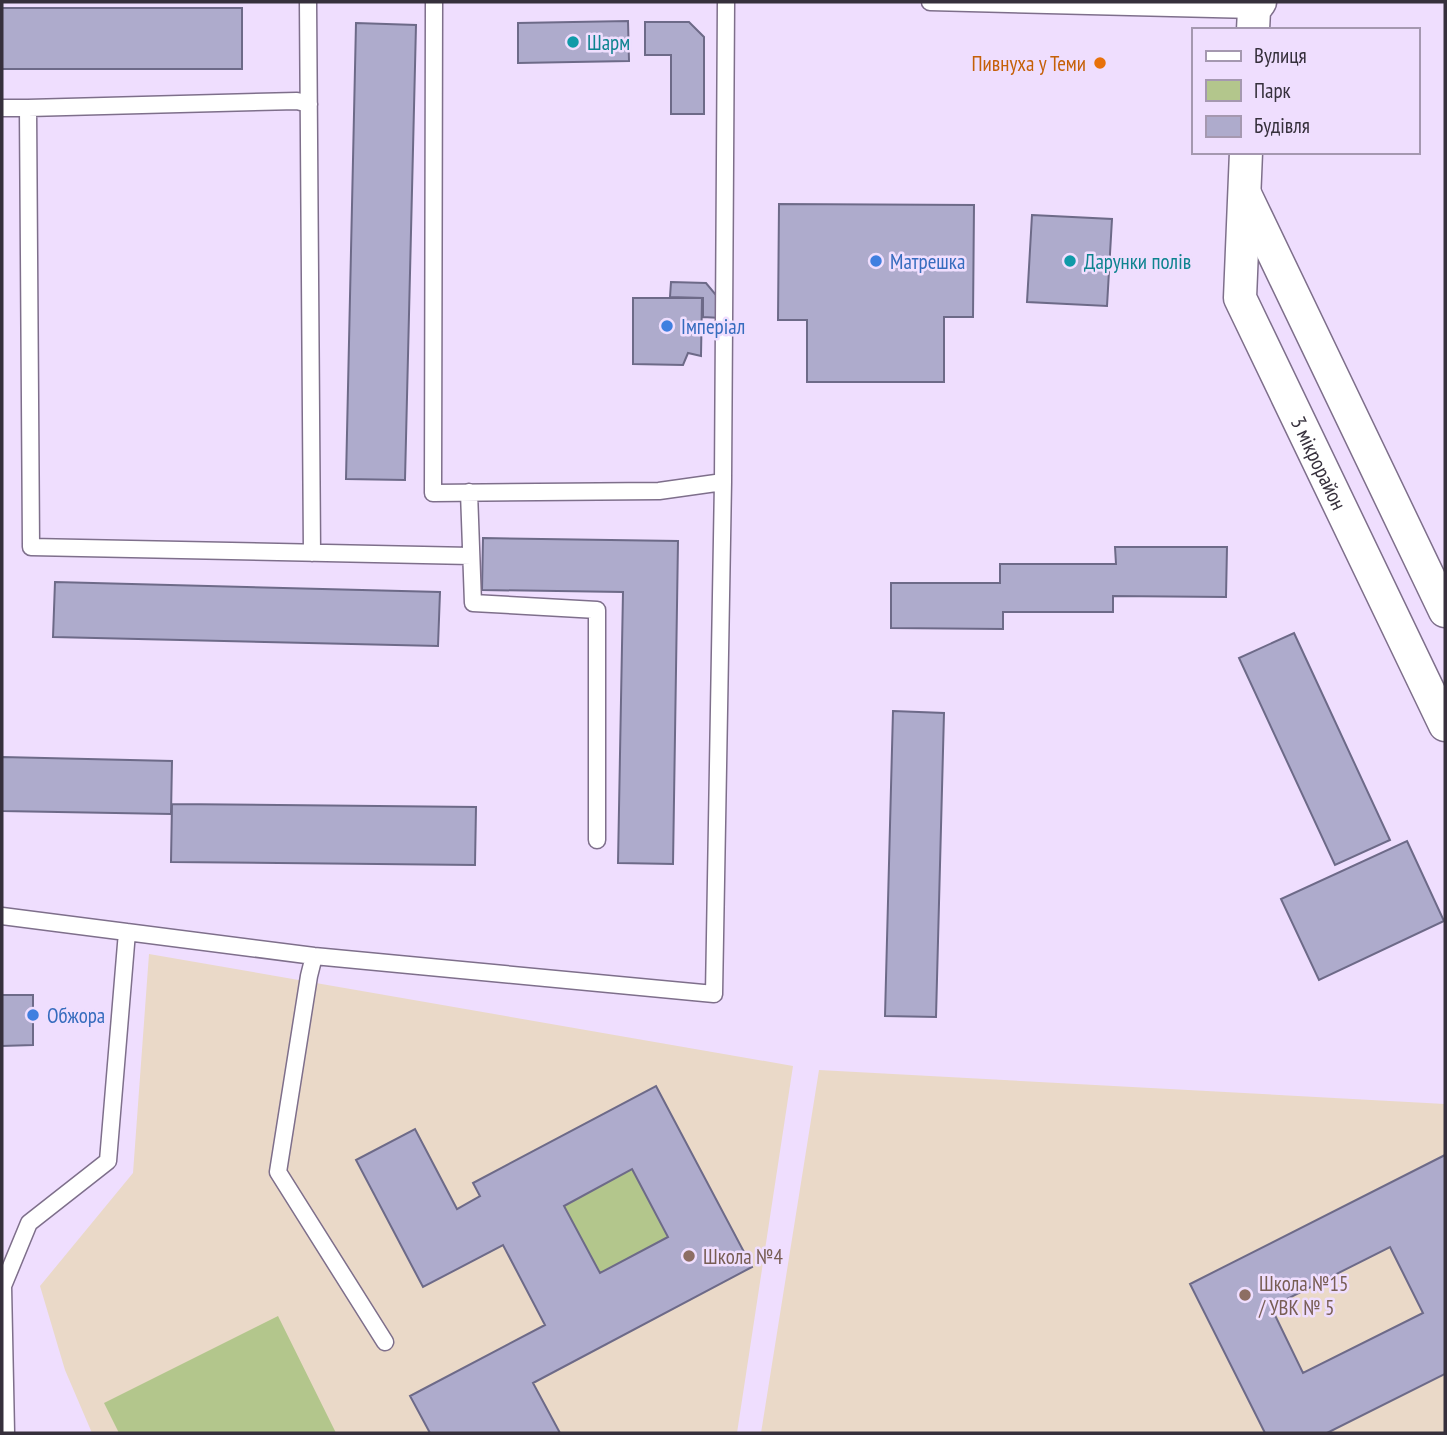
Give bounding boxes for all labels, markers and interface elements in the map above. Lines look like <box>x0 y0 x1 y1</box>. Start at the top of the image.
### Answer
legend <box>1192 28 1419 154</box>
place label: Шарм <box>587 29 630 56</box>
marker: Шарм <box>565 34 581 50</box>
text: Вулиця <box>1254 42 1307 69</box>
place label: Пивнуха у Теми <box>972 50 1086 77</box>
marker: Пивнуха у Теми <box>1092 55 1108 71</box>
text: Парк <box>1254 77 1291 104</box>
text: Будівля <box>1254 112 1310 139</box>
place label: Матрешка <box>890 248 965 275</box>
place label: Дарунки полів <box>1084 248 1191 275</box>
marker: Матрешка <box>868 253 884 269</box>
marker: Дарунки полів <box>1062 253 1078 269</box>
place label: Імперіал <box>681 313 745 340</box>
marker: Імперіал <box>659 318 675 334</box>
street label: 3 мікрорайон <box>1285 412 1353 514</box>
place label: Обжора <box>47 1002 105 1029</box>
marker: Обжора <box>25 1007 41 1023</box>
place label: Школа №4 <box>703 1243 783 1270</box>
marker: Школа №4 <box>681 1248 697 1264</box>
place label: Школа №15 / УВК № 5 <box>1258 1270 1348 1321</box>
marker: Школа №15 / УВК № 5 <box>1237 1287 1253 1303</box>

